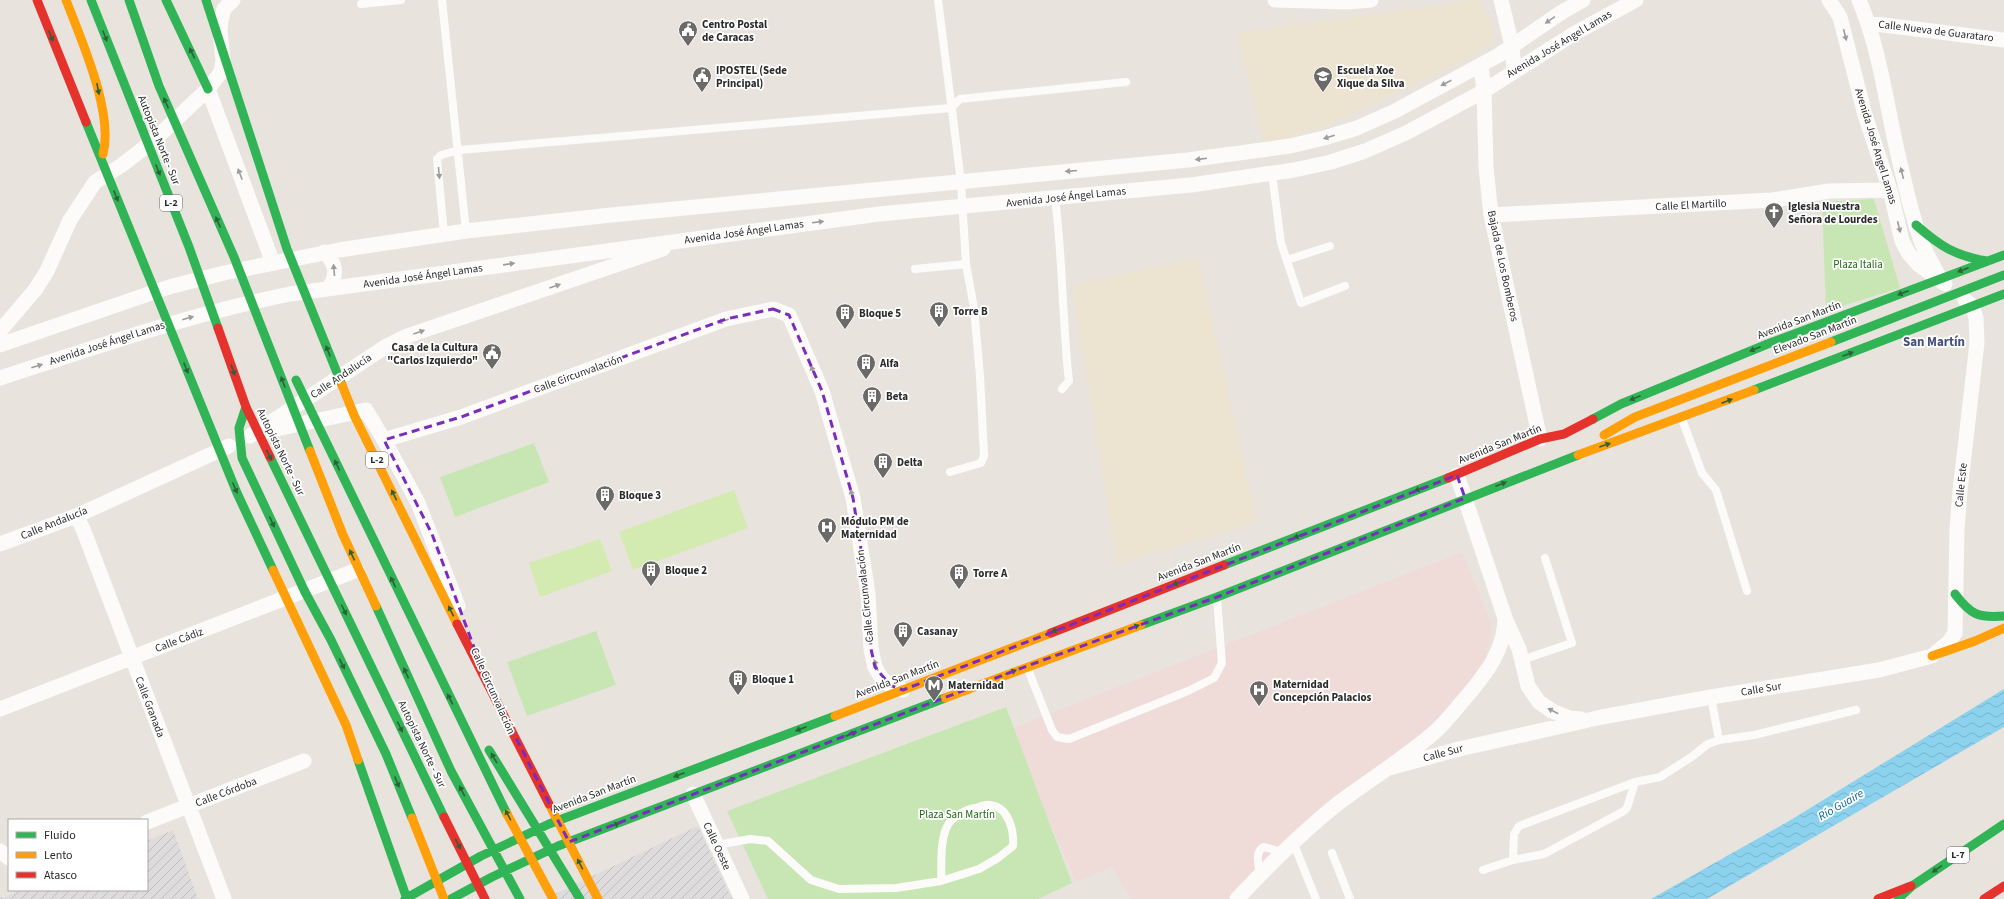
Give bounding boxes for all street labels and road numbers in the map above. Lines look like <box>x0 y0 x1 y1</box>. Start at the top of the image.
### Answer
street label: Avenida José Angel Lamas <box>1503 6 1615 81</box>
street label: Calle Nueva de Guarataro <box>1877 16 1995 46</box>
street label: Avenida José Angel Lamas <box>1851 86 1901 206</box>
street label: Autopista Norte - Sur <box>134 93 184 187</box>
street label: Avenida José Ángel Lamas <box>1005 183 1127 211</box>
road number: L-2 <box>160 195 182 211</box>
street label: Calle El Martillo <box>1655 196 1727 214</box>
street label: Bajada de Los Bomberos <box>1484 209 1522 323</box>
street label: Avenida José Ángel Lamas <box>683 216 805 248</box>
street label: Avenida José Ángel Lamas <box>362 260 484 292</box>
street label: Avenida San Martín <box>1755 297 1843 343</box>
street label: Elevado San Martín <box>1771 312 1859 358</box>
street label: Avenida José Ángel Lamas <box>47 317 167 369</box>
street label: Calle Andalucía <box>307 350 375 402</box>
street label: Calle Circunvalación <box>532 351 624 397</box>
street label: Autopista Norte - Sur <box>253 406 309 498</box>
street label: Avenida San Martín <box>1456 420 1544 468</box>
road number: L-2 <box>366 452 388 468</box>
street label: Calle Este <box>1951 462 1971 508</box>
street label: Calle Andalucía <box>18 503 90 543</box>
street label: Avenida San Martín <box>1155 539 1243 585</box>
street label: Calle Circunvalación <box>853 549 877 643</box>
street label: Calle Cádiz <box>153 624 206 656</box>
street label: Calle Circunvalación <box>467 645 519 737</box>
street label: Avenida San Martín <box>853 656 941 702</box>
street label: Calle Granada <box>131 674 169 740</box>
street label: Calle Sur <box>1740 678 1782 700</box>
street label: Autopista Norte - Sur <box>394 698 450 790</box>
street label: Calle Sur <box>1421 740 1465 766</box>
street label: Avenida San Martín <box>550 771 638 817</box>
street label: Calle Córdoba <box>193 773 259 811</box>
street label: Calle Oeste <box>699 820 735 873</box>
road number: L-7 <box>1947 847 1969 863</box>

